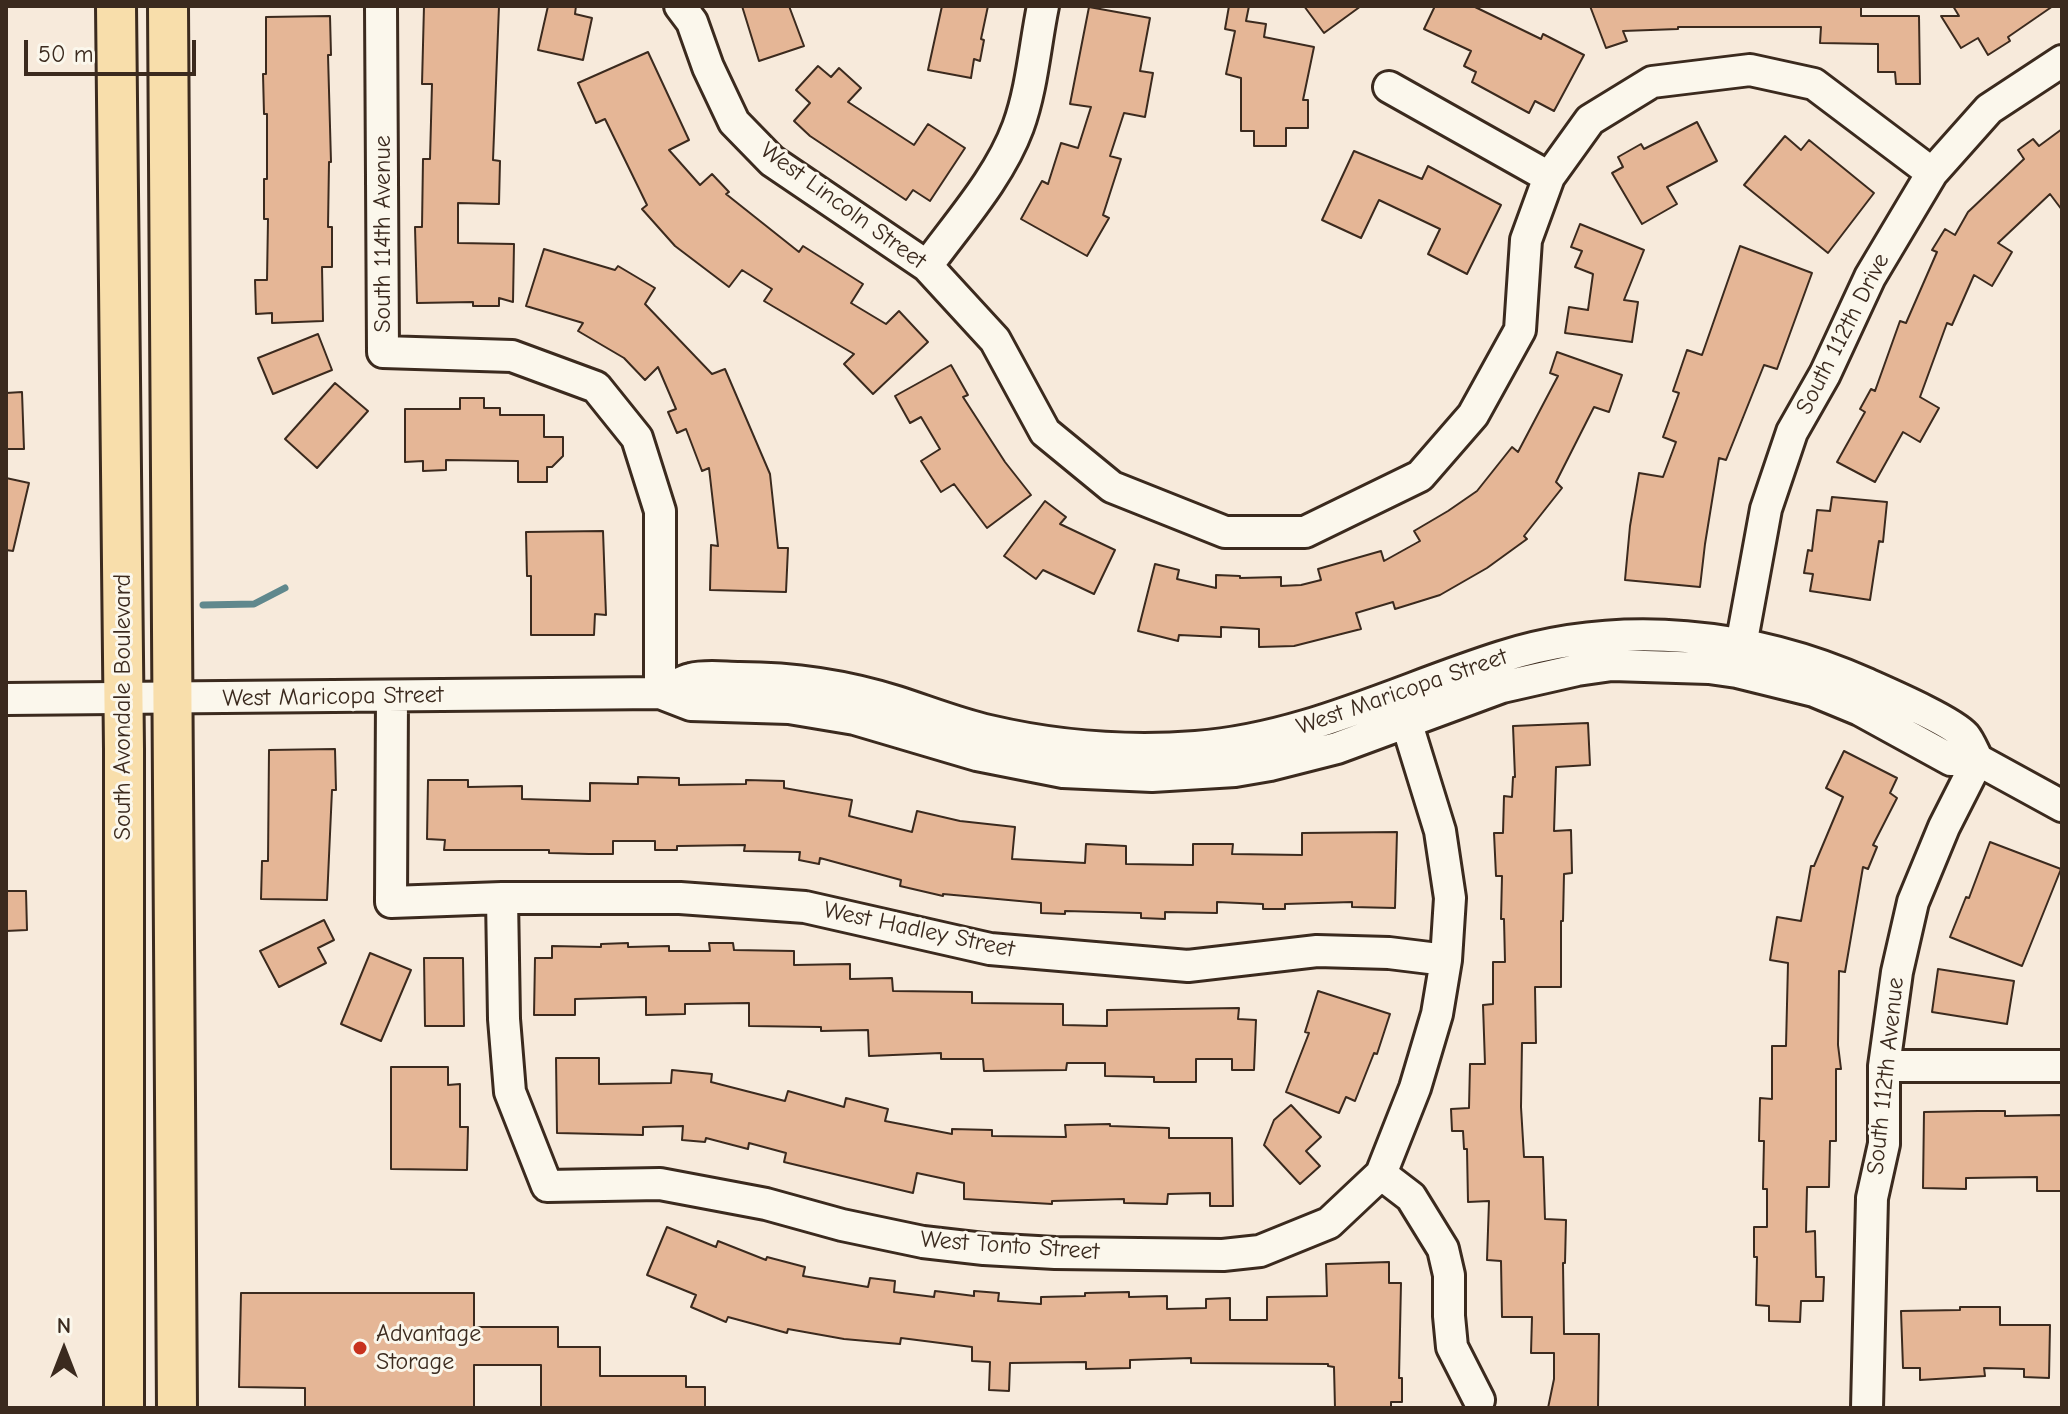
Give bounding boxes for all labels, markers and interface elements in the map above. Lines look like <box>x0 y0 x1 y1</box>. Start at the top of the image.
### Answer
scale bar <box>28 24 200 74</box>
text: 50 m <box>38 40 94 68</box>
street label: South 114th Avenue <box>369 135 397 333</box>
street label: West Lincoln Street <box>755 136 931 276</box>
street label: South 112th Drive <box>1790 249 1896 419</box>
street label: South Avondale Boulevard <box>109 574 137 840</box>
street label: West Maricopa Street <box>1293 642 1511 742</box>
street label: West Maricopa Street <box>222 681 444 713</box>
street label: West Hadley Street <box>821 896 1017 964</box>
street label: South 112th Avenue <box>1861 976 1911 1176</box>
street label: West Tonto Street <box>920 1225 1100 1267</box>
north arrow <box>24 1310 104 1390</box>
text: N <box>57 1313 71 1339</box>
place label: Advantage Storage <box>376 1320 481 1376</box>
marker: Advantage Storage <box>351 1339 369 1357</box>

